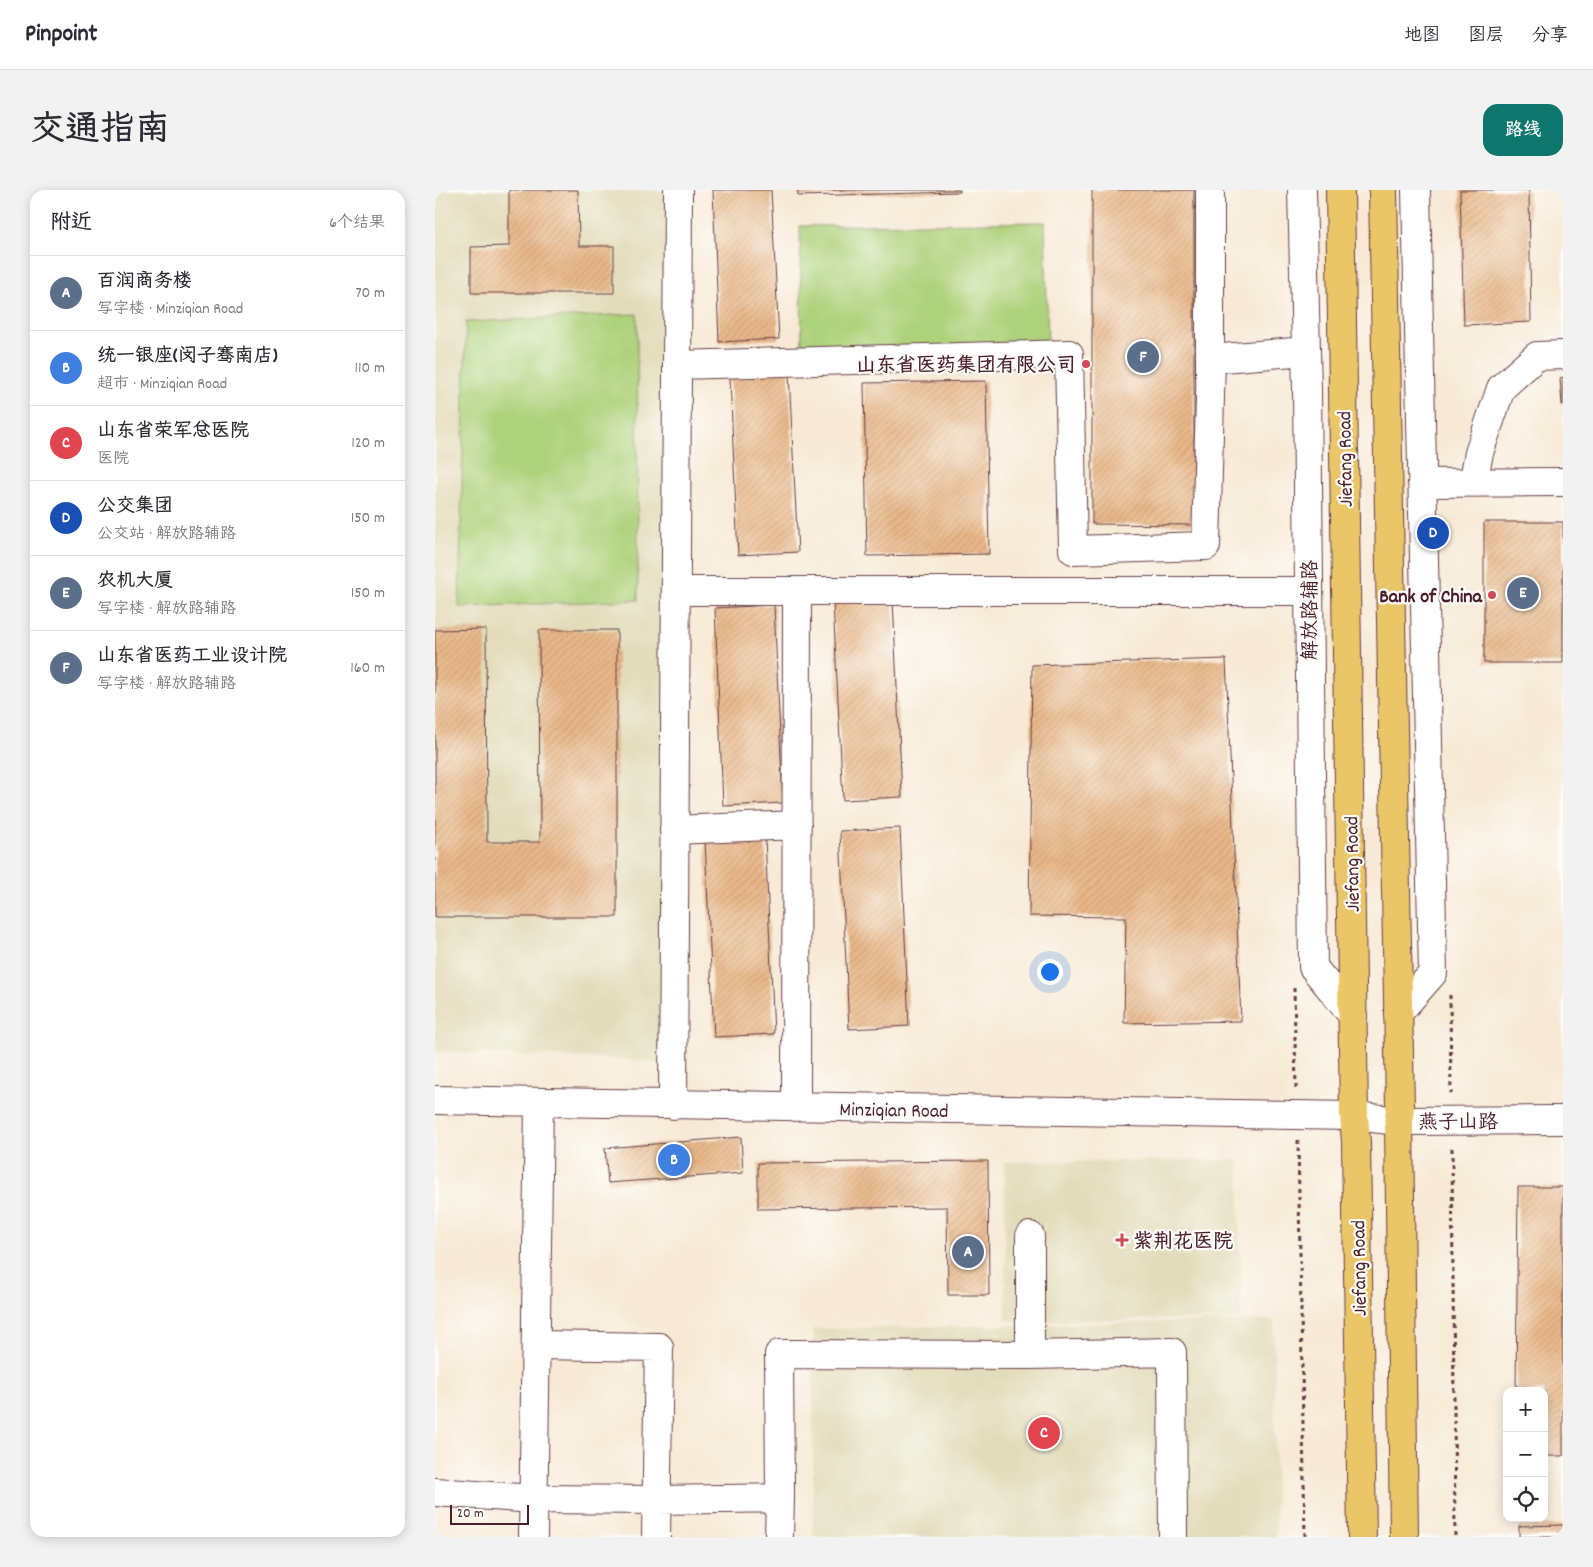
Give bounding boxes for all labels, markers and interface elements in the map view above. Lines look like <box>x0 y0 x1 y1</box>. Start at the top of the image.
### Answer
text: Pinpoint <box>25 18 97 52</box>
text: 地图 <box>1404 24 1440 49</box>
text: 图层 <box>1468 24 1504 49</box>
text: 分享 <box>1532 24 1568 49</box>
button: 路线 <box>1483 104 1563 156</box>
text: 交通指南 <box>30 107 170 157</box>
text: 附近 <box>50 209 92 239</box>
text: 6个结果 <box>329 212 385 235</box>
text: 百润商务楼 <box>97 269 192 296</box>
text: A <box>62 282 70 305</box>
text: 70 m <box>355 282 385 305</box>
text: 写字楼 · Minziqian Road <box>97 298 243 321</box>
pin: F <box>1127 338 1159 376</box>
text: 统一银座(闵子骞南店) <box>97 344 278 371</box>
place label: 山东省医药集团有限公司 <box>856 353 1076 381</box>
text: B <box>62 357 70 380</box>
text: 110 m <box>355 357 385 380</box>
marker: 山东省医药集团有限公司 <box>1080 358 1092 370</box>
text: 超市 · Minziqian Road <box>97 373 227 396</box>
street label: Jiefang Road <box>1332 411 1362 507</box>
text: 山东省荣军总医院 <box>97 419 249 446</box>
text: C <box>62 432 70 455</box>
text: 120 m <box>351 432 385 455</box>
text: 医院 <box>97 448 129 471</box>
text: 公交集团 <box>97 494 173 521</box>
text: D <box>62 507 70 530</box>
text: 150 m <box>351 507 385 530</box>
pin: D <box>1417 514 1449 552</box>
text: 公交站 · 解放路辅路 <box>97 523 236 546</box>
street label: 解放路辅路 <box>1298 559 1326 660</box>
text: 农机大厦 <box>97 569 173 596</box>
pin: E <box>1507 574 1539 612</box>
text: E <box>62 582 70 605</box>
text: 150 m <box>351 582 385 605</box>
place label: Bank of China <box>1379 584 1483 612</box>
marker: Bank of China <box>1486 589 1498 601</box>
text: 写字楼 · 解放路辅路 <box>97 598 236 621</box>
text: 山东省医药工业设计院 <box>97 644 287 671</box>
text: F <box>62 657 70 680</box>
text: 160 m <box>350 657 385 680</box>
text: 写字楼 · 解放路辅路 <box>97 673 236 696</box>
street label: Jiefang Road <box>1339 816 1369 912</box>
your location <box>1037 959 1063 985</box>
street label: Minziqian Road <box>839 1097 949 1127</box>
street label: 燕子山路 <box>1418 1110 1499 1138</box>
pin: B <box>658 1141 690 1179</box>
street label: Jiefang Road <box>1346 1220 1376 1316</box>
place label: 紫荆花医院 <box>1133 1229 1233 1257</box>
pin: A <box>952 1233 984 1271</box>
marker: 紫荆花医院 <box>1115 1233 1129 1247</box>
map controls <box>1503 1387 1548 1522</box>
button: + <box>1503 1387 1548 1432</box>
pin: C <box>1028 1414 1060 1452</box>
button: − <box>1503 1432 1548 1477</box>
button: locate <box>1503 1477 1548 1522</box>
scale bar <box>450 1502 529 1525</box>
text: 20 m <box>457 1504 484 1524</box>

